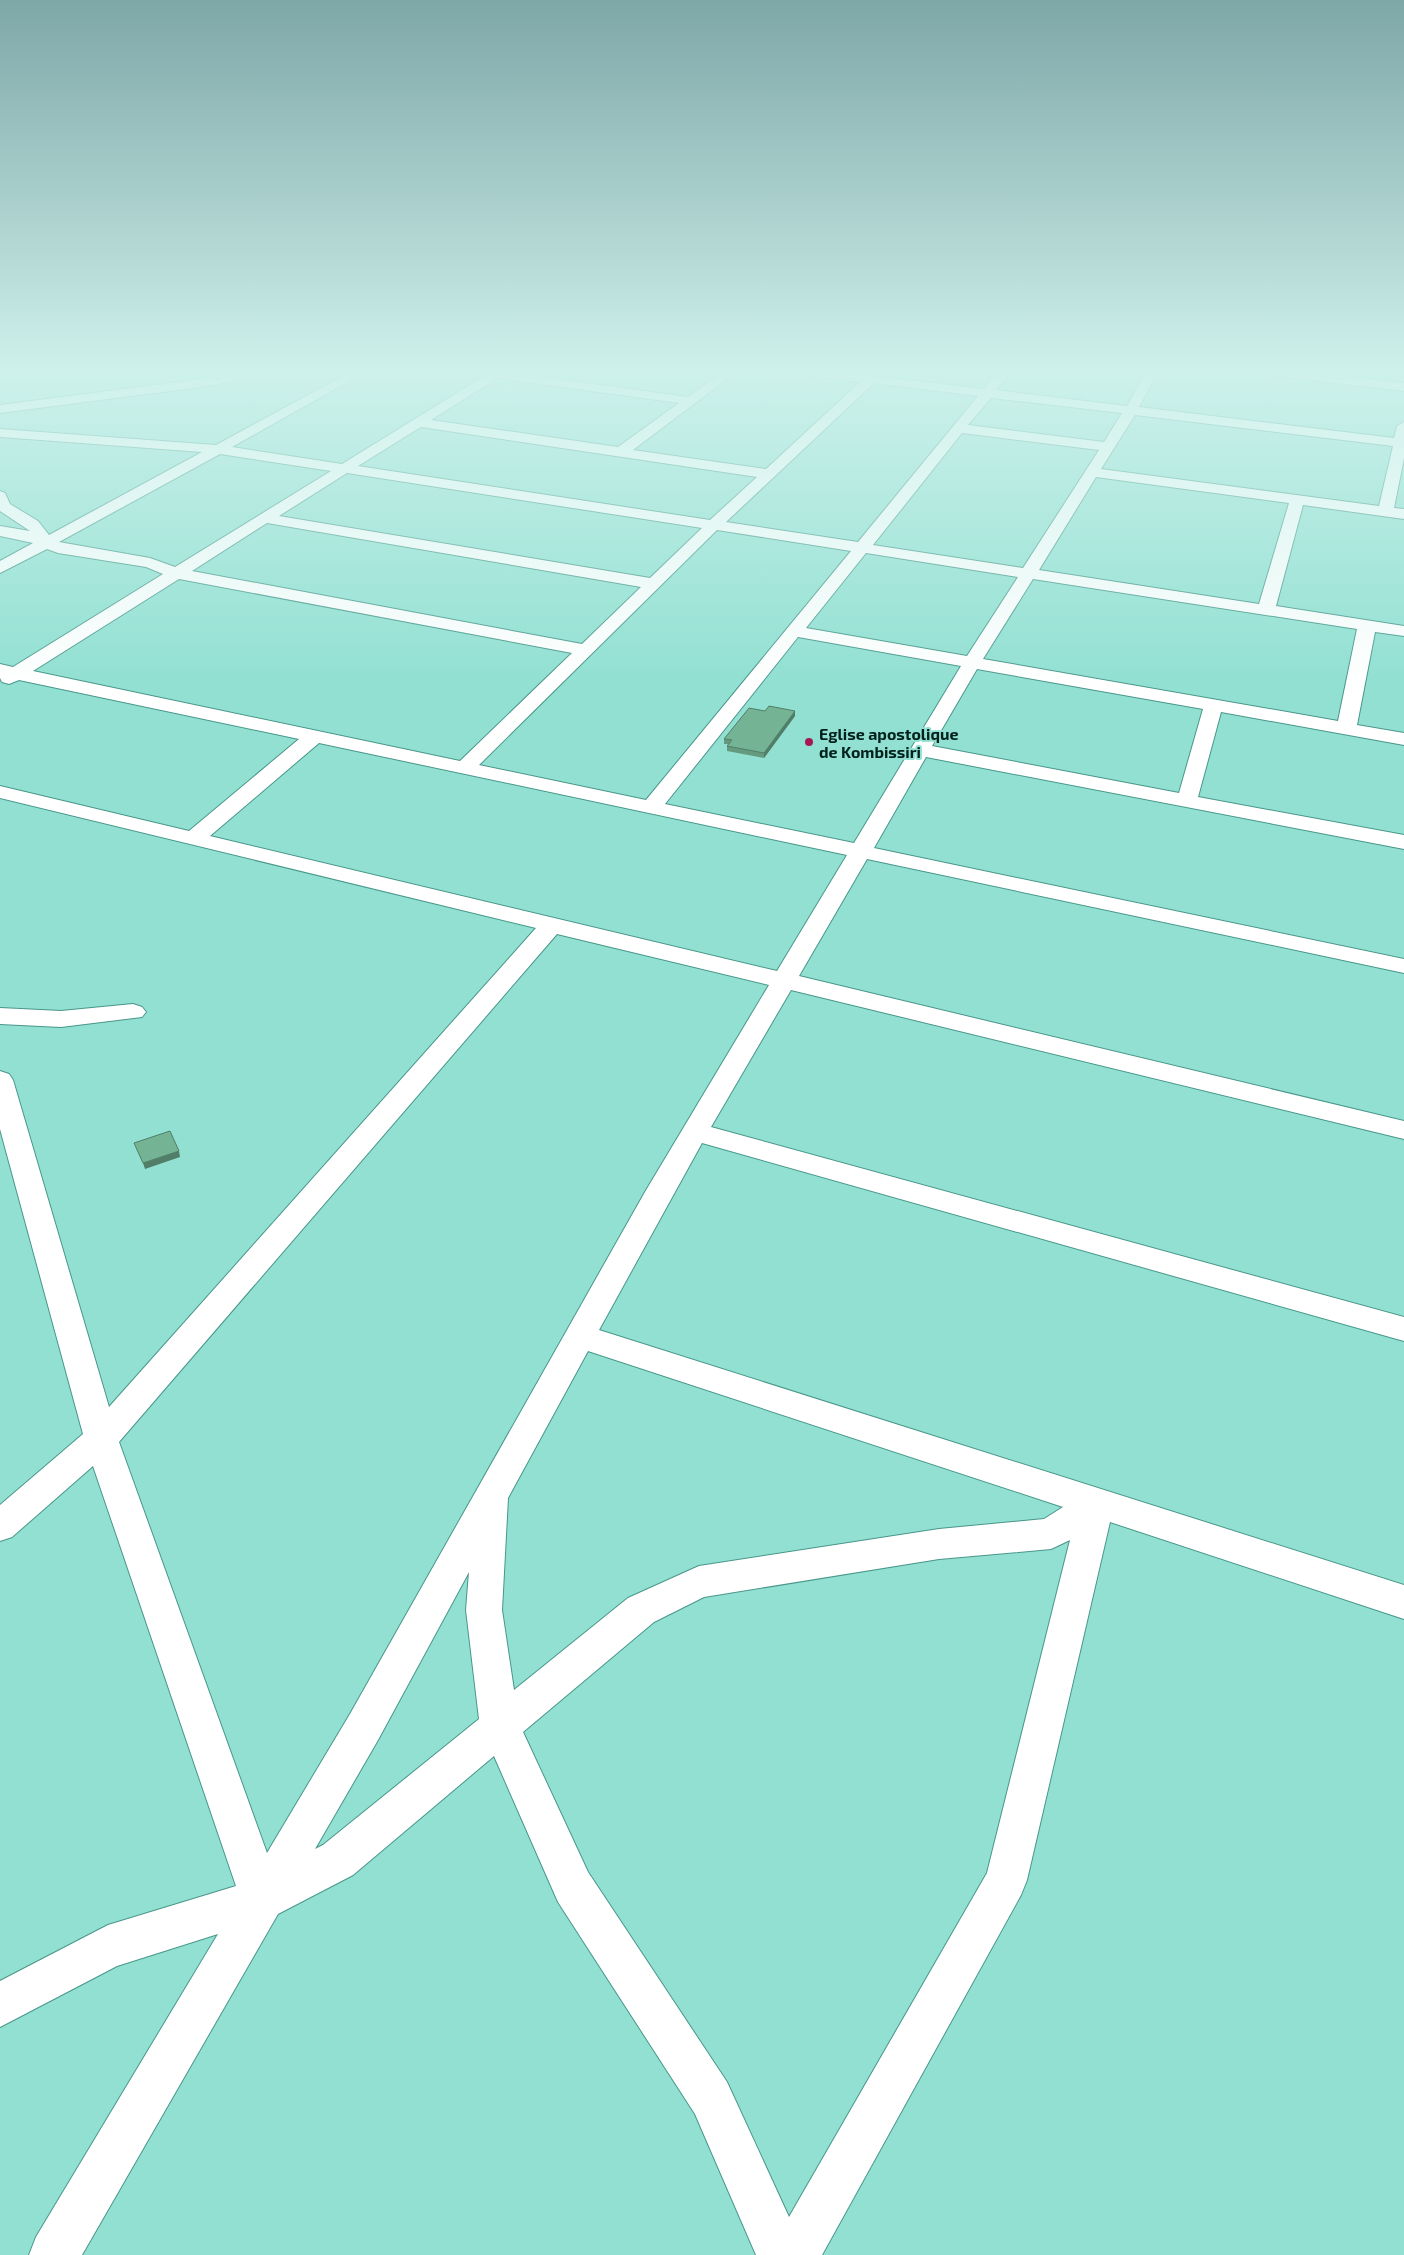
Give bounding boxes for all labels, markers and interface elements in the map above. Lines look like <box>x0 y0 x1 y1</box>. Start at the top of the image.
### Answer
place label: Eglise apostolique de Kombissiri <box>819 724 959 761</box>
marker: Eglise apostolique de Kombissiri <box>803 736 815 748</box>

